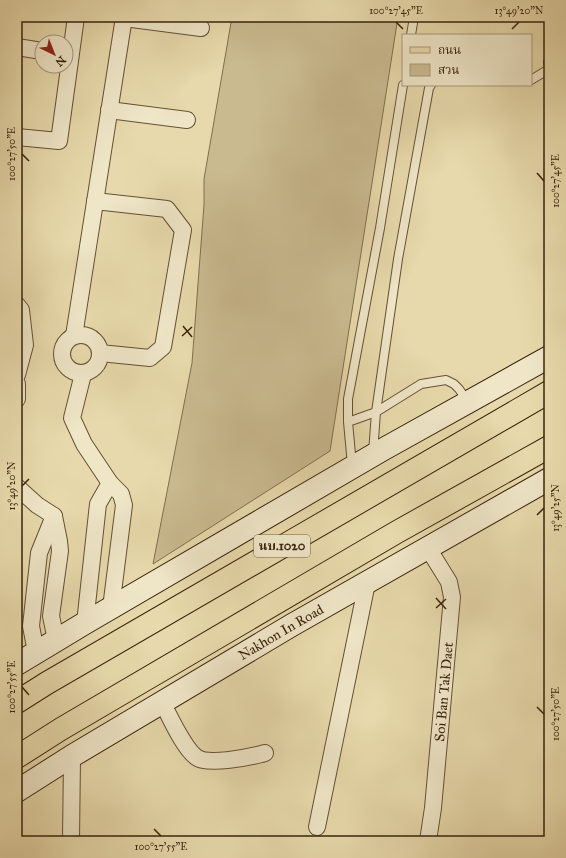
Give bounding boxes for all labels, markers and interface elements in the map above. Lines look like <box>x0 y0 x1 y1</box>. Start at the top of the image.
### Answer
text: 100°27'45"E <box>369 5 423 17</box>
text: 13°49'20"N <box>495 5 544 17</box>
north arrow <box>34 34 74 74</box>
legend <box>402 34 532 86</box>
text: ถนน <box>438 43 461 57</box>
text: N <box>52 53 68 69</box>
text: สวน <box>438 63 460 77</box>
text: 100°27'50"E <box>6 127 18 181</box>
text: 100°27'45"E <box>550 154 562 208</box>
text: 13°49'20"N <box>6 461 18 510</box>
text: 13°49'25"N <box>550 484 562 532</box>
road number: นบ.1020 <box>254 535 310 557</box>
street label: Nakhon In Road <box>235 600 326 664</box>
street label: Soi Ban Tak Daet <box>431 641 456 742</box>
text: 100°27'55"E <box>6 661 18 713</box>
text: 100°27'50"E <box>550 687 562 741</box>
text: 100°27'55"E <box>135 841 187 853</box>

